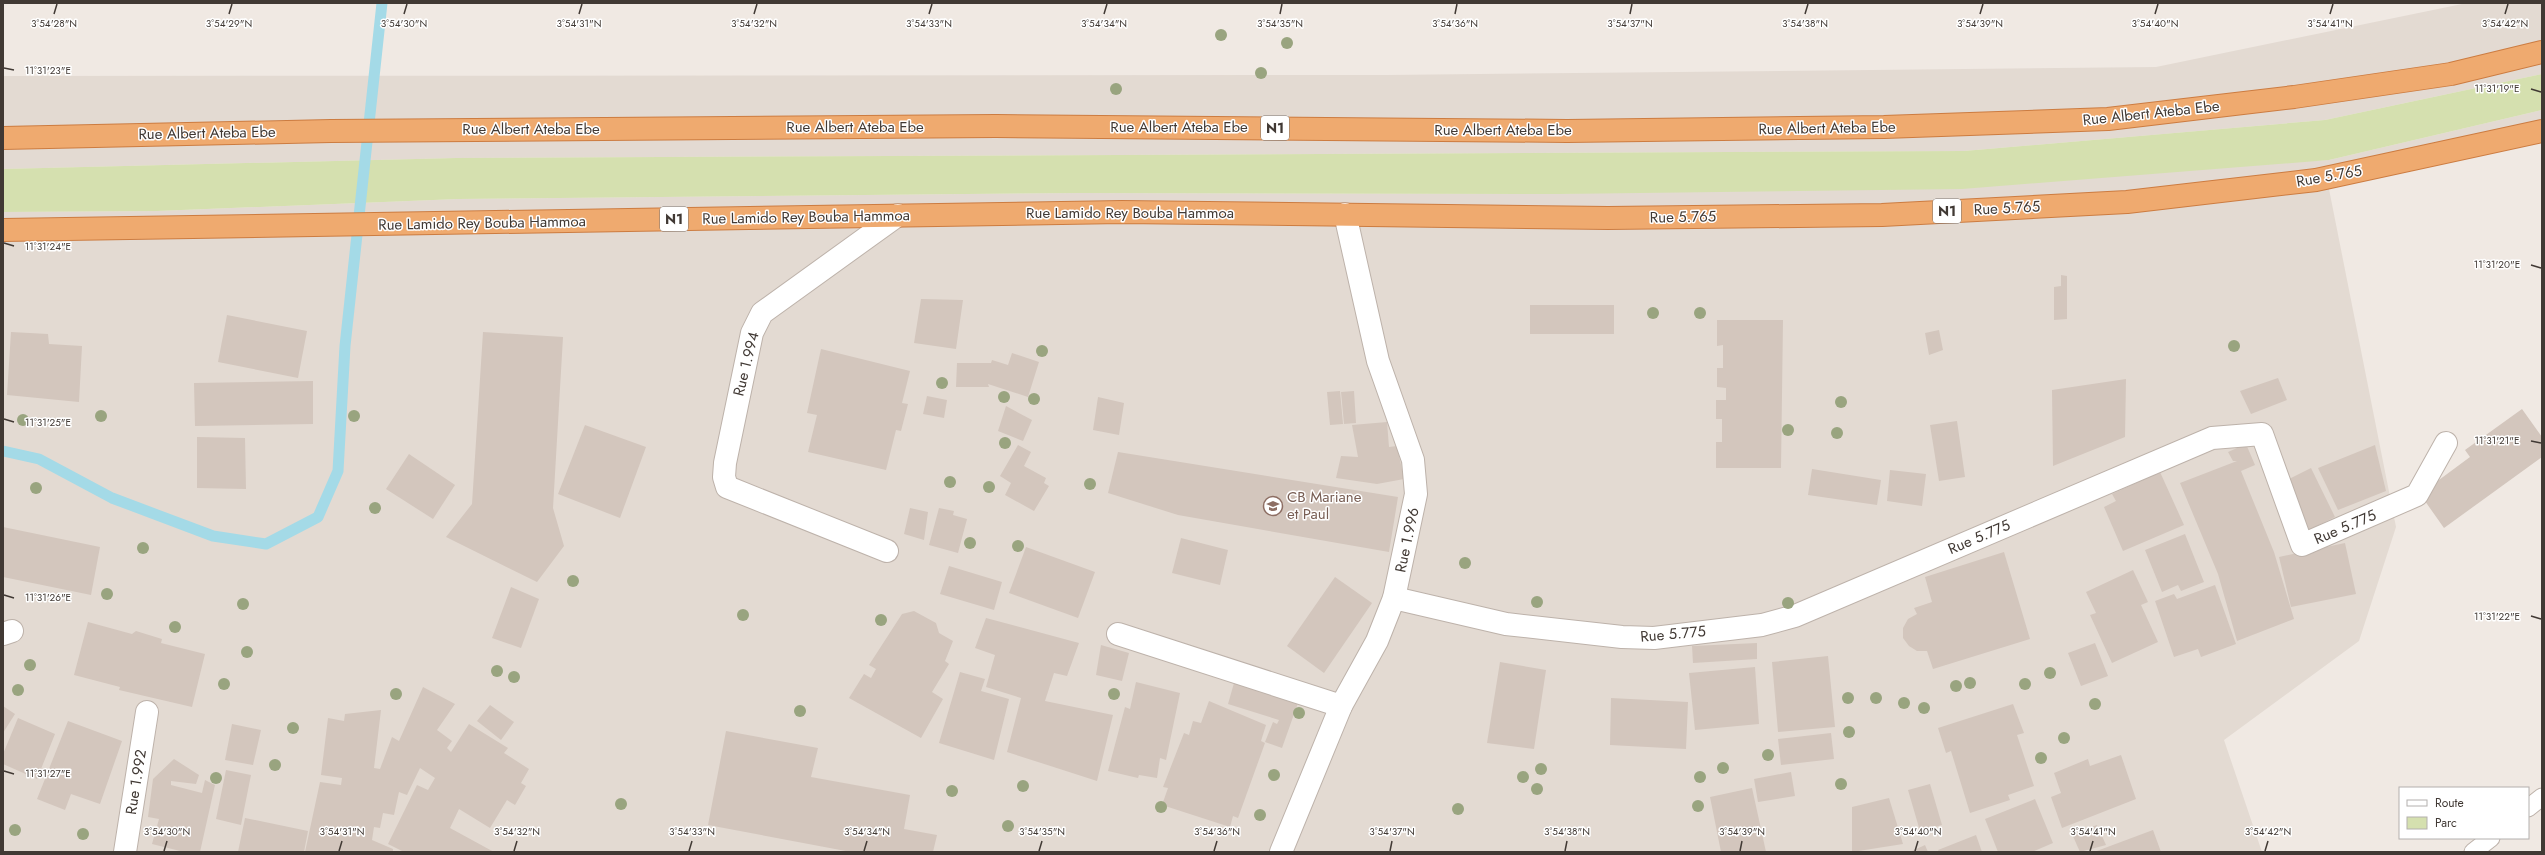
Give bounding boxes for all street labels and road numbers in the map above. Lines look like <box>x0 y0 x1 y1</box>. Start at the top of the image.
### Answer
street label: Rue Albert Ateba Ebe <box>2082 95 2221 131</box>
street label: Rue Albert Ateba Ebe <box>786 116 924 138</box>
street label: Rue Albert Ateba Ebe <box>1110 116 1248 138</box>
road number: N1 <box>1261 116 1289 140</box>
street label: Rue Albert Ateba Ebe <box>1758 116 1896 140</box>
street label: Rue Albert Ateba Ebe <box>462 118 600 140</box>
street label: Rue Albert Ateba Ebe <box>1434 119 1572 141</box>
street label: Rue Albert Ateba Ebe <box>138 121 276 145</box>
street label: Rue 5.765 <box>2294 159 2364 193</box>
street label: Rue 5.765 <box>1973 195 2041 221</box>
road number: N1 <box>1933 199 1961 223</box>
street label: Rue Lamido Rey Bouba Hammoa <box>1026 202 1234 224</box>
street label: Rue Lamido Rey Bouba Hammoa <box>702 204 910 230</box>
street label: Rue 5.765 <box>1650 205 1716 229</box>
road number: N1 <box>660 207 688 231</box>
street label: Rue Lamido Rey Bouba Hammoa <box>378 210 586 236</box>
street label: Rue 1.994 <box>727 329 765 399</box>
street label: Rue 5.775 <box>2310 504 2380 550</box>
street label: Rue 1.996 <box>1389 506 1425 574</box>
street label: Rue 5.775 <box>1944 514 2014 560</box>
street label: Rue 5.775 <box>1639 620 1707 648</box>
street label: Rue 1.992 <box>120 748 152 816</box>

